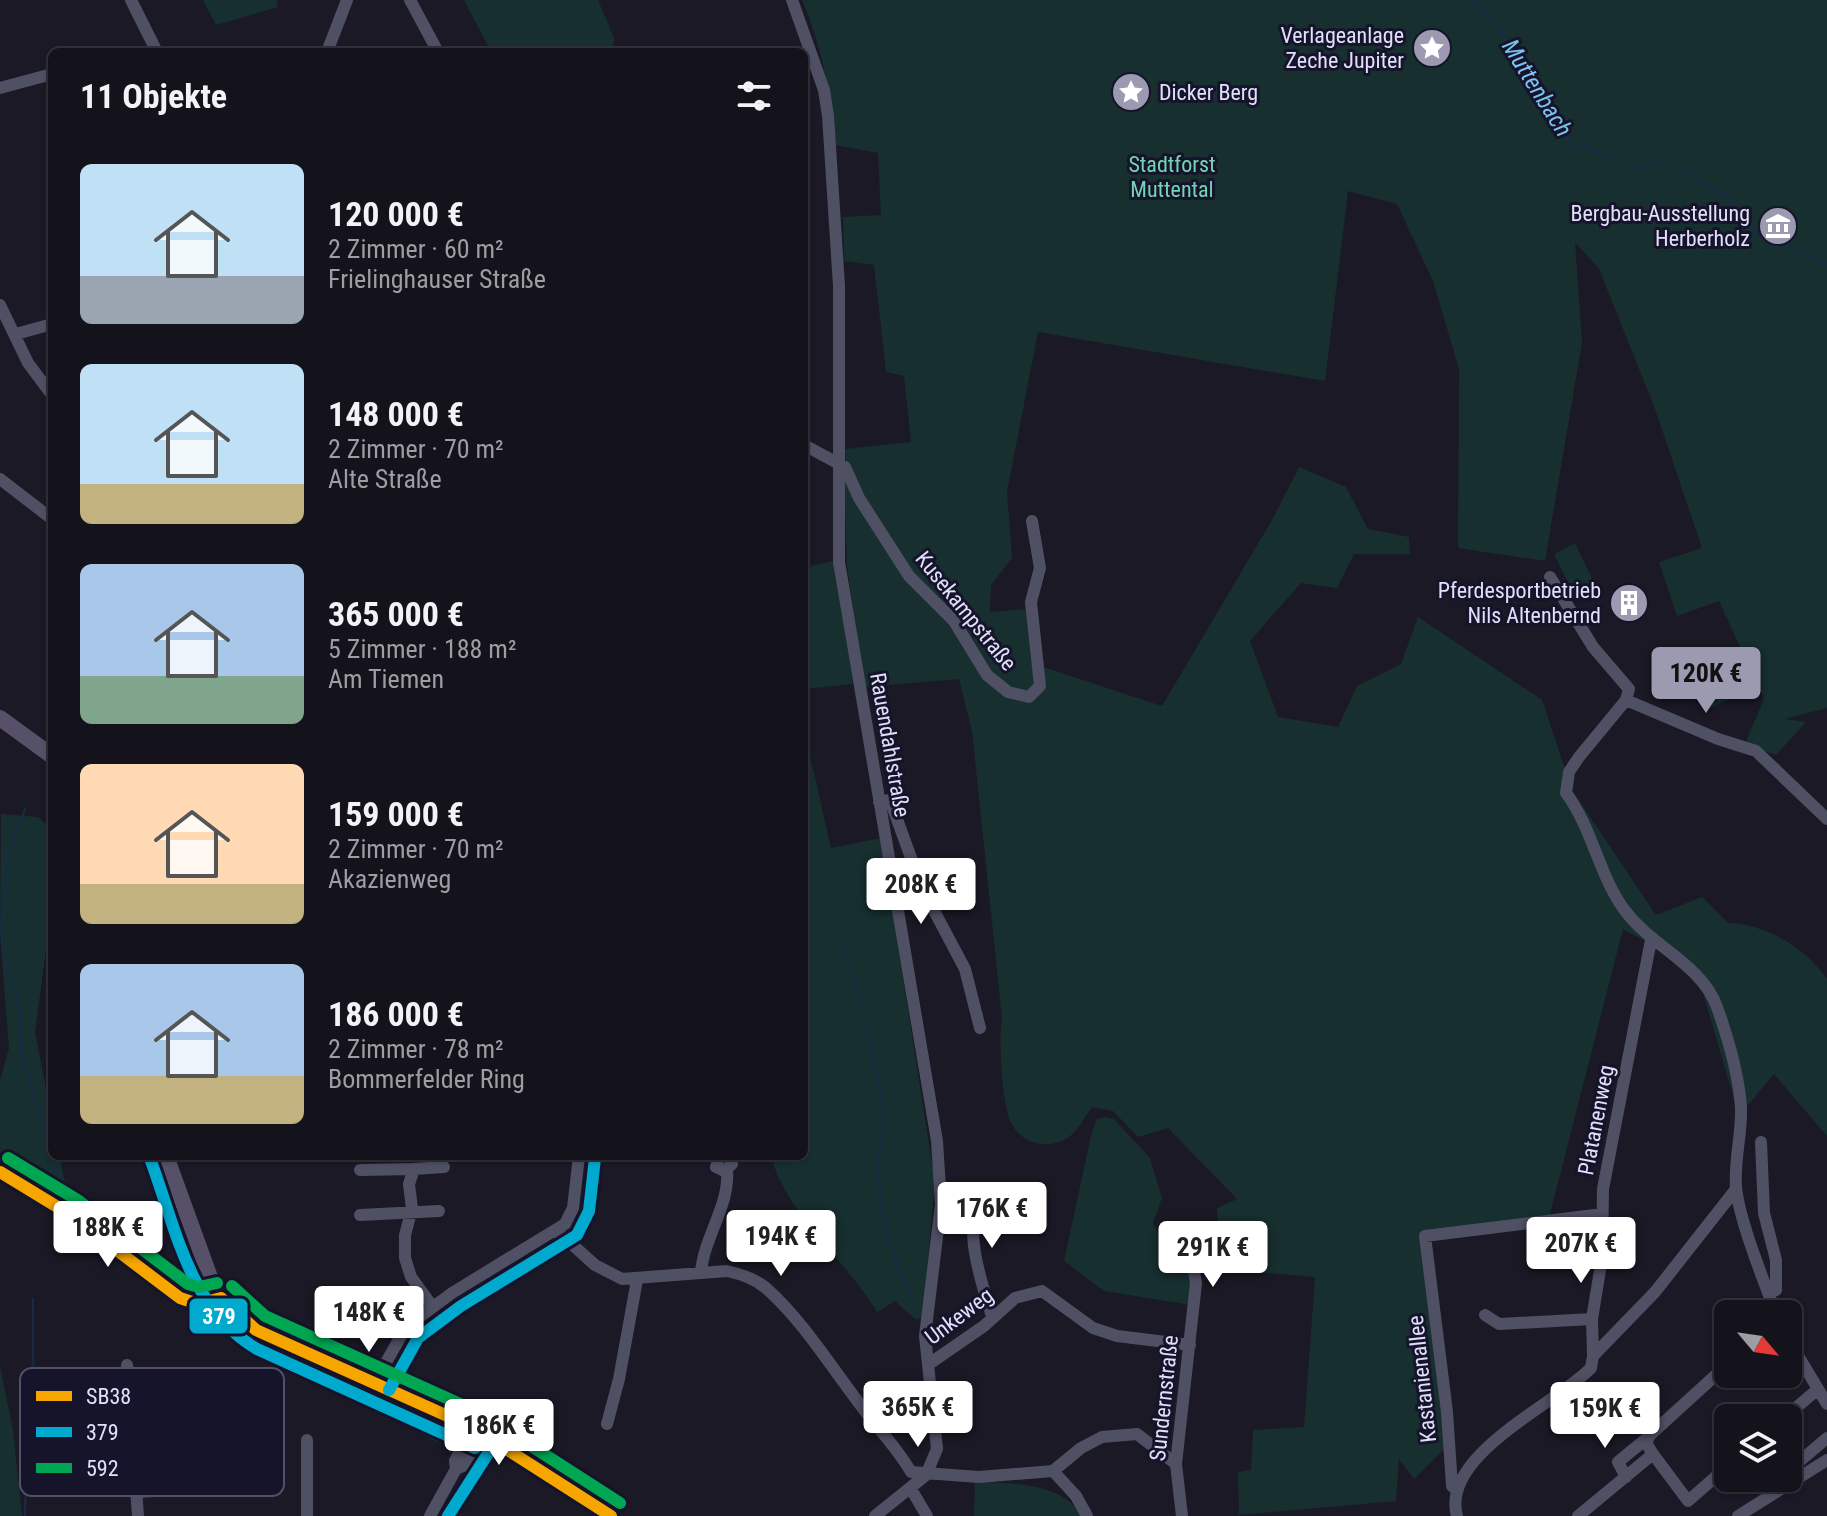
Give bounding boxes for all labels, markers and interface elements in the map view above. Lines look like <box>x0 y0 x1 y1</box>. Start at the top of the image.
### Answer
place label: Verlageanlage Zeche Jupiter <box>1280 23 1404 73</box>
place icon: Verlageanlage Zeche Jupiter <box>1411 27 1453 69</box>
water label: Muttenbach <box>1496 34 1578 142</box>
place icon: Dicker Berg <box>1110 71 1152 113</box>
icon: filters <box>732 74 776 118</box>
text: 11 Objekte <box>80 76 227 116</box>
place label: Dicker Berg <box>1159 80 1258 105</box>
park label: Stadtforst Muttental <box>1128 152 1216 202</box>
text: 120 000 € <box>328 194 464 234</box>
icon: home <box>144 196 240 292</box>
place label: Bergbau-Ausstellung Herberholz <box>1571 201 1750 251</box>
museum icon: Bergbau-Ausstellung Herberholz <box>1757 205 1799 247</box>
text: 2 Zimmer · 60 m² <box>328 234 504 264</box>
text: Frielinghauser Straße <box>328 264 546 294</box>
text: 148 000 € <box>328 394 464 434</box>
icon: home <box>144 396 240 492</box>
text: 2 Zimmer · 70 m² <box>328 434 504 464</box>
text: Alte Straße <box>328 464 442 494</box>
street label: Kusekampstraße <box>910 546 1022 676</box>
place label: Pferdesportbetrieb Nils Altenbernd <box>1438 578 1601 628</box>
building icon: Pferdesportbetrieb Nils Altenbernd <box>1608 582 1650 624</box>
text: 365 000 € <box>328 594 464 634</box>
icon: home <box>144 596 240 692</box>
text: 5 Zimmer · 188 m² <box>328 634 517 664</box>
pin: 120K € <box>1641 647 1771 715</box>
text: 120K € <box>1670 658 1742 688</box>
text: Am Tiemen <box>328 664 444 694</box>
street label: Rauendahlstraße <box>865 671 915 819</box>
text: 159 000 € <box>328 794 464 834</box>
icon: home <box>144 796 240 892</box>
text: 2 Zimmer · 70 m² <box>328 834 504 864</box>
pin: 208K € <box>856 858 986 926</box>
text: Akazienweg <box>328 864 451 894</box>
text: 208K € <box>885 869 957 899</box>
text: 186 000 € <box>328 994 464 1034</box>
icon: home <box>144 996 240 1092</box>
text: 2 Zimmer · 78 m² <box>328 1034 504 1064</box>
street label: Platanenweg <box>1573 1063 1619 1177</box>
text: Bommerfelder Ring <box>328 1064 525 1094</box>
pin: 176K € <box>927 1182 1057 1250</box>
text: 176K € <box>956 1193 1028 1223</box>
pin: 188K € <box>43 1201 173 1269</box>
pin: 194K € <box>716 1210 846 1278</box>
text: 188K € <box>72 1212 144 1242</box>
pin: 207K € <box>1516 1217 1646 1285</box>
text: 194K € <box>745 1221 817 1251</box>
pin: 291K € <box>1148 1221 1278 1289</box>
text: 207K € <box>1545 1228 1617 1258</box>
text: 291K € <box>1177 1232 1249 1262</box>
street label: Unkeweg <box>920 1282 998 1350</box>
pin: 148K € <box>304 1286 434 1354</box>
line badge: 379 <box>188 1297 249 1335</box>
text: 148K € <box>333 1297 405 1327</box>
north arrow <box>1714 1300 1802 1388</box>
map controls <box>1714 1300 1802 1492</box>
text: 379 <box>202 1304 236 1329</box>
street label: Kastanienallee <box>1403 1314 1441 1444</box>
street label: Sundernstraße <box>1145 1334 1183 1462</box>
legend <box>20 1368 284 1496</box>
pin: 365K € <box>853 1381 983 1449</box>
pin: 159K € <box>1540 1382 1670 1450</box>
text: SB38 <box>86 1384 131 1409</box>
text: 365K € <box>882 1392 954 1422</box>
text: 159K € <box>1569 1393 1641 1423</box>
pin: 186K € <box>434 1399 564 1467</box>
button: layers <box>1714 1404 1802 1492</box>
text: 186K € <box>463 1410 535 1440</box>
text: 379 <box>86 1420 119 1445</box>
text: 592 <box>86 1456 119 1481</box>

